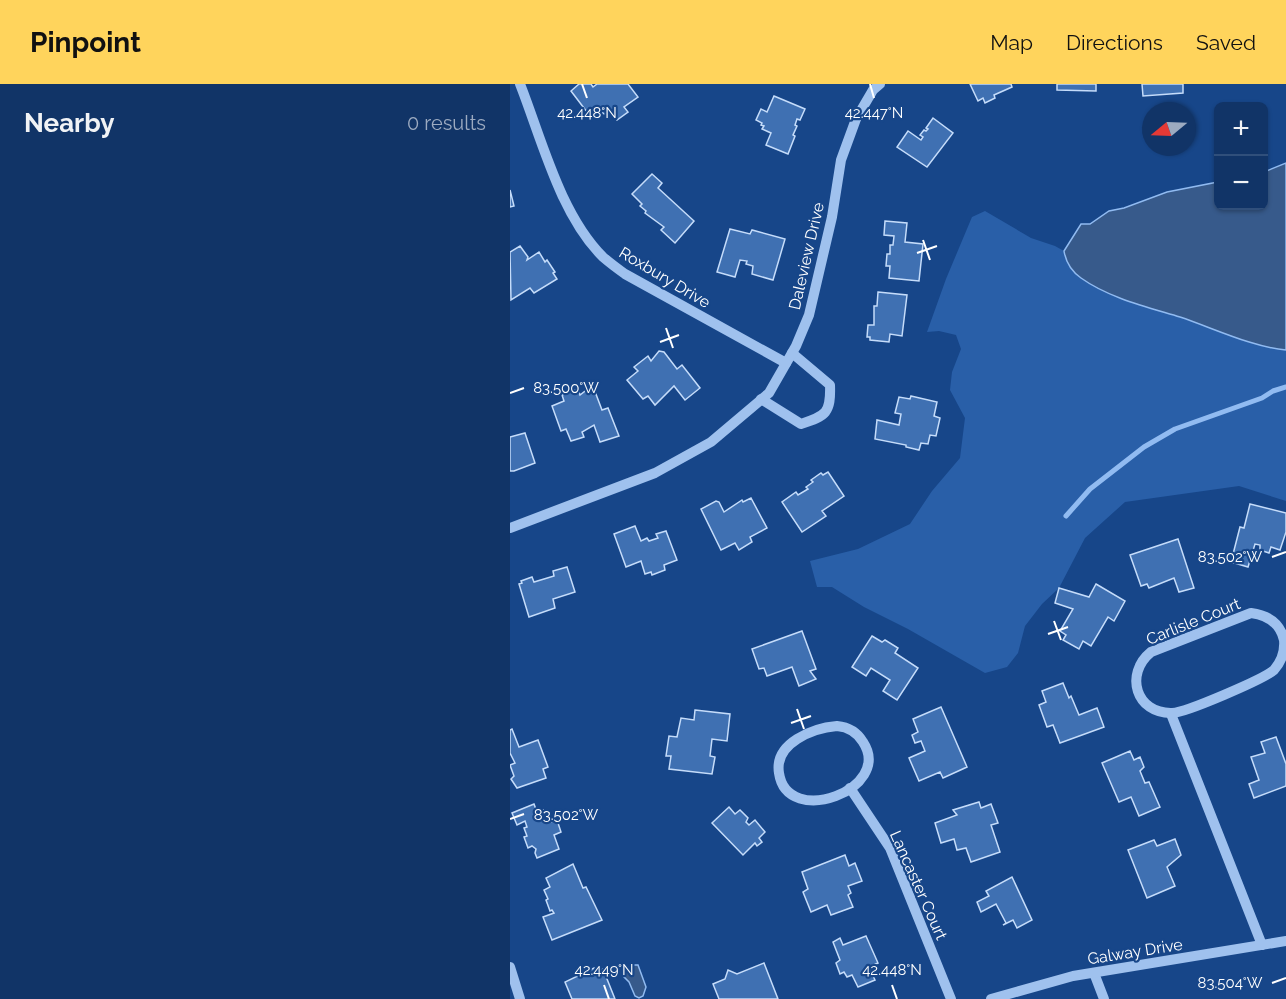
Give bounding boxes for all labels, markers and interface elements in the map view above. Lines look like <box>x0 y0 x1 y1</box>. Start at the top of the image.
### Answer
text: Pinpoint <box>30 26 141 59</box>
text: Map <box>990 30 1033 55</box>
text: Directions <box>1066 30 1163 55</box>
text: Saved <box>1196 30 1256 55</box>
north arrow <box>1142 102 1196 156</box>
map controls <box>1214 102 1268 210</box>
button: + <box>1214 102 1268 156</box>
text: 42.448°N <box>557 104 617 122</box>
text: 42.447°N <box>845 104 903 122</box>
text: Nearby <box>24 108 114 138</box>
text: 0 results <box>407 111 486 135</box>
button: − <box>1214 156 1268 210</box>
street label: Daleview Drive <box>785 201 828 312</box>
street label: Roxbury Drive <box>616 243 714 312</box>
text: 83.500°W <box>533 379 599 397</box>
text: 83.502°W <box>1198 548 1263 566</box>
street label: Carlisle Court <box>1143 594 1244 649</box>
text: 83.502°W <box>534 806 599 824</box>
street label: Lancaster Court <box>886 828 951 943</box>
street label: Galway Drive <box>1086 935 1184 968</box>
text: 42.449°N <box>574 961 634 979</box>
text: 42.448°N <box>862 961 922 979</box>
text: 83.504°W <box>1198 974 1263 992</box>

